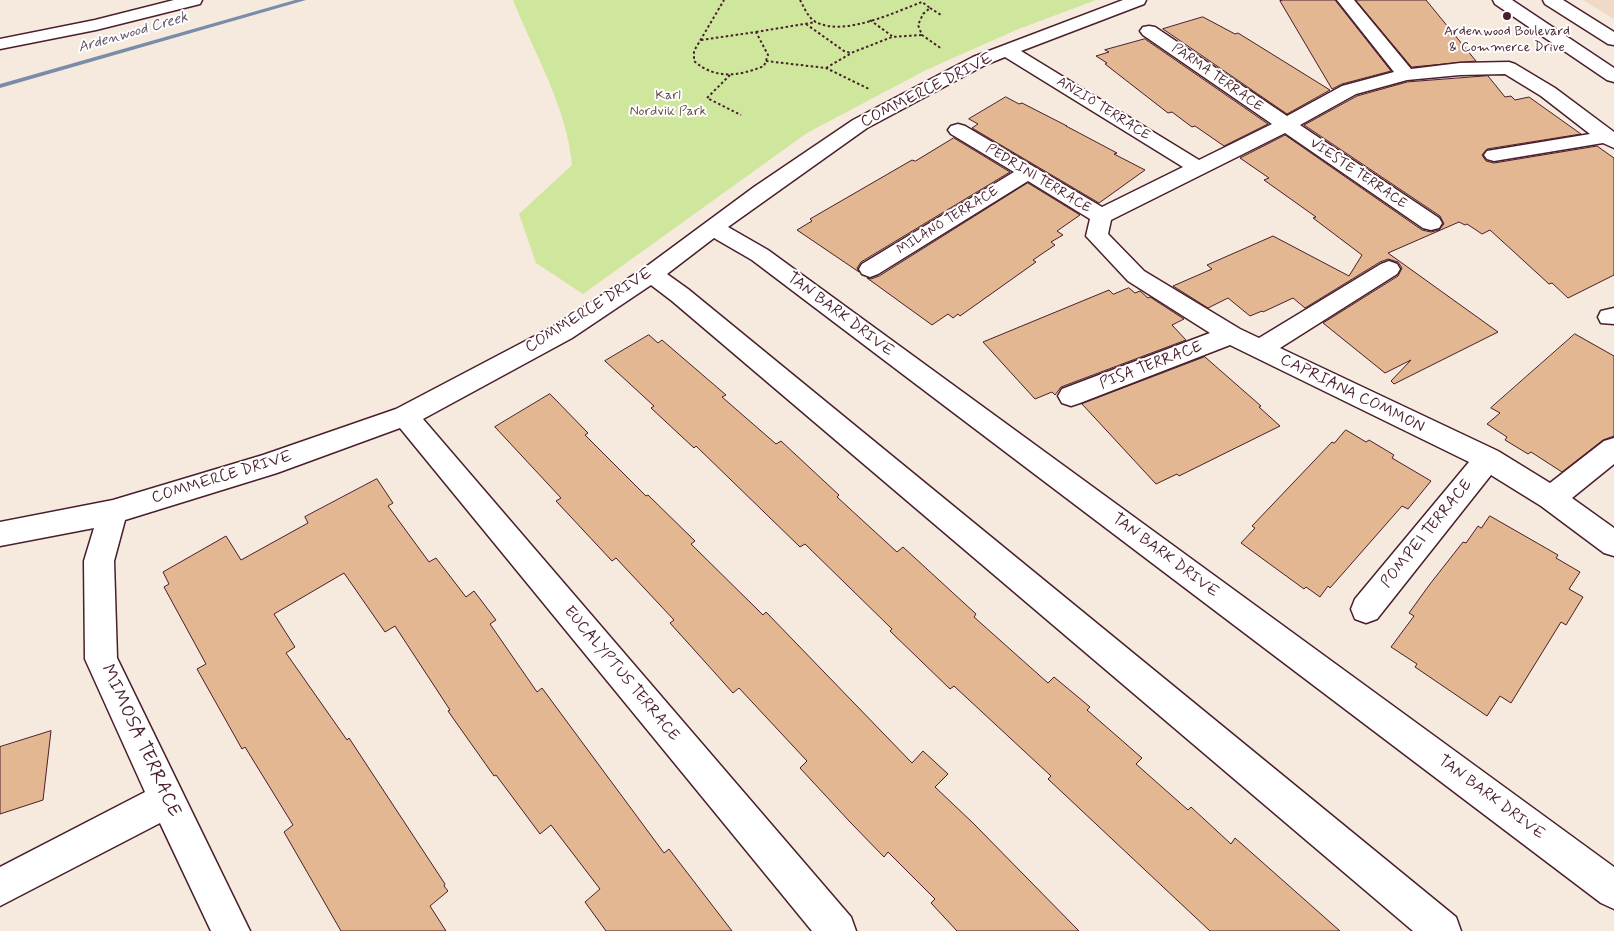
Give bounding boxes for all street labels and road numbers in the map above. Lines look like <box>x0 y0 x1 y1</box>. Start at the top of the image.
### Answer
street label: PARMA TERRACE <box>1168 40 1266 116</box>
street label: COMMERCE DRIVE <box>858 49 996 133</box>
street label: ANZIO TERRACE <box>1053 74 1153 144</box>
street label: VIESTE TERRACE <box>1306 135 1410 213</box>
street label: PEDRINI TERRACE <box>982 141 1094 217</box>
street label: MILANO TERRACE <box>894 183 1002 259</box>
street label: COMMERCE DRIVE <box>522 264 656 358</box>
street label: TAN BARK DRIVE <box>783 269 897 361</box>
street label: PISA TERRACE <box>1097 338 1205 394</box>
street label: CAPRIANA COMMON <box>1277 351 1427 437</box>
street label: COMMERCE DRIVE <box>150 448 294 508</box>
street label: POMPEI TERRACE <box>1377 476 1477 592</box>
street label: TAN BARK DRIVE <box>1108 510 1222 602</box>
street label: EUCALYPTUS TERRACE <box>559 603 683 745</box>
street label: MIMOSA TERRACE <box>95 661 185 821</box>
street label: TAN BARK DRIVE <box>1434 752 1548 844</box>

